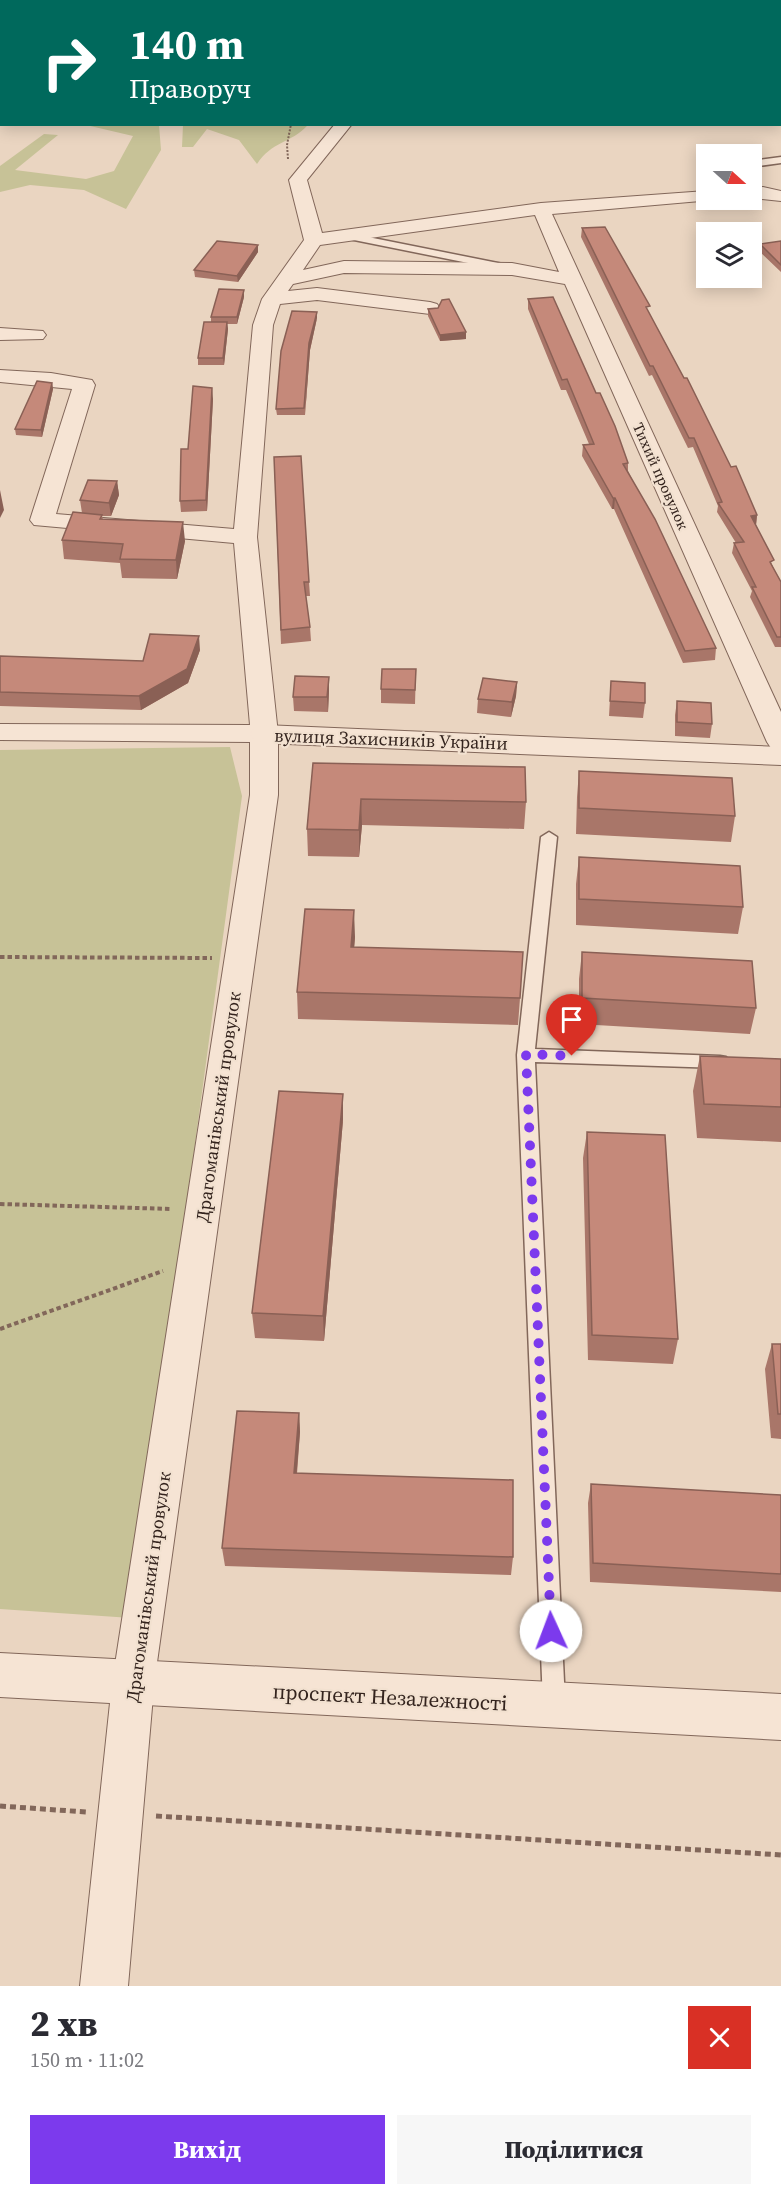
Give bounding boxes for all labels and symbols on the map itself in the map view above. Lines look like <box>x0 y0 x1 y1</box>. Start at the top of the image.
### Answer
north arrow <box>696 144 762 210</box>
street label: Тихий провулок <box>628 419 694 533</box>
street label: вулиця Захисників України <box>274 722 508 756</box>
street label: Драгоманівський провулок <box>189 990 247 1224</box>
pin <box>546 994 597 1056</box>
street label: Драгоманівський провулок <box>119 1470 177 1704</box>
position arrow <box>519 1599 583 1663</box>
street label: проспект Незалежності <box>272 1676 508 1718</box>

